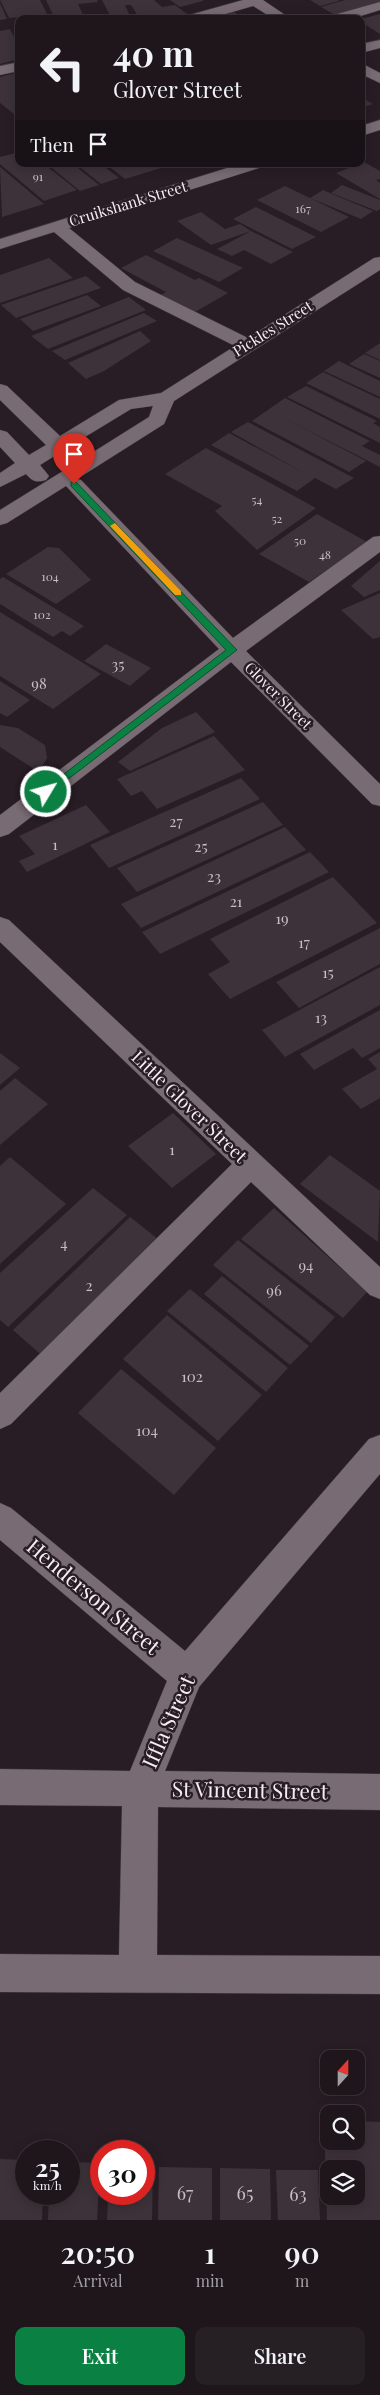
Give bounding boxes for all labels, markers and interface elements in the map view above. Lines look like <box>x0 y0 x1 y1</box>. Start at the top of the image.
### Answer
text: 40 m <box>113 29 194 76</box>
icon: left <box>30 35 95 100</box>
text: Glover Street <box>113 74 242 104</box>
icon: arrive <box>84 130 112 158</box>
text: Then <box>30 131 74 157</box>
house number: 91 <box>33 168 44 184</box>
street label: Cruikshank Street <box>66 175 190 230</box>
house number: 167 <box>295 200 311 216</box>
street label: Pickles Street <box>229 295 317 361</box>
pin <box>53 433 95 484</box>
icon: arrive <box>60 440 88 468</box>
house number: 54 <box>252 491 263 507</box>
house number: 52 <box>272 510 283 526</box>
house number: 50 <box>294 532 306 548</box>
house number: 48 <box>319 546 331 562</box>
house number: 104 <box>41 568 59 584</box>
house number: 102 <box>33 606 51 622</box>
house number: 35 <box>112 654 125 674</box>
street label: Glover Street <box>241 657 317 734</box>
house number: 98 <box>31 673 47 693</box>
position arrow <box>19 765 71 817</box>
house number: 27 <box>169 811 183 831</box>
house number: 1 <box>52 834 58 854</box>
house number: 25 <box>194 836 208 856</box>
house number: 23 <box>207 866 221 886</box>
house number: 21 <box>230 891 243 911</box>
house number: 19 <box>275 908 289 928</box>
house number: 17 <box>298 932 310 952</box>
house number: 15 <box>322 962 334 982</box>
house number: 13 <box>315 1007 327 1027</box>
street label: Little Glover Street <box>127 1045 253 1168</box>
house number: 1 <box>169 1139 175 1159</box>
house number: 4 <box>60 1233 68 1253</box>
house number: 94 <box>298 1255 314 1275</box>
house number: 2 <box>85 1275 93 1295</box>
house number: 96 <box>266 1280 282 1300</box>
house number: 102 <box>181 1366 203 1386</box>
house number: 104 <box>136 1420 158 1440</box>
street label: Henderson Street <box>22 1531 167 1660</box>
street label: Iffla Street <box>134 1670 200 1772</box>
street label: St Vincent Street <box>172 1774 329 1804</box>
north arrow <box>320 2050 365 2095</box>
map controls <box>320 2050 365 2205</box>
button: search <box>320 2105 365 2150</box>
speed limit sign: 30 <box>90 2140 155 2205</box>
text: 25 <box>35 2150 60 2183</box>
button: layers <box>320 2160 365 2205</box>
text: km/h <box>33 2177 62 2193</box>
house number: 67 <box>177 2181 194 2205</box>
house number: 65 <box>237 2181 253 2205</box>
house number: 63 <box>289 2182 307 2206</box>
text: 20:50 <box>60 2232 135 2272</box>
text: 1 <box>204 2232 216 2272</box>
text: 90 <box>285 2232 320 2272</box>
text: Arrival <box>73 2270 122 2291</box>
text: min <box>196 2270 224 2291</box>
text: m <box>295 2270 309 2291</box>
button: Exit <box>15 2327 185 2385</box>
button: Share <box>195 2327 365 2385</box>

